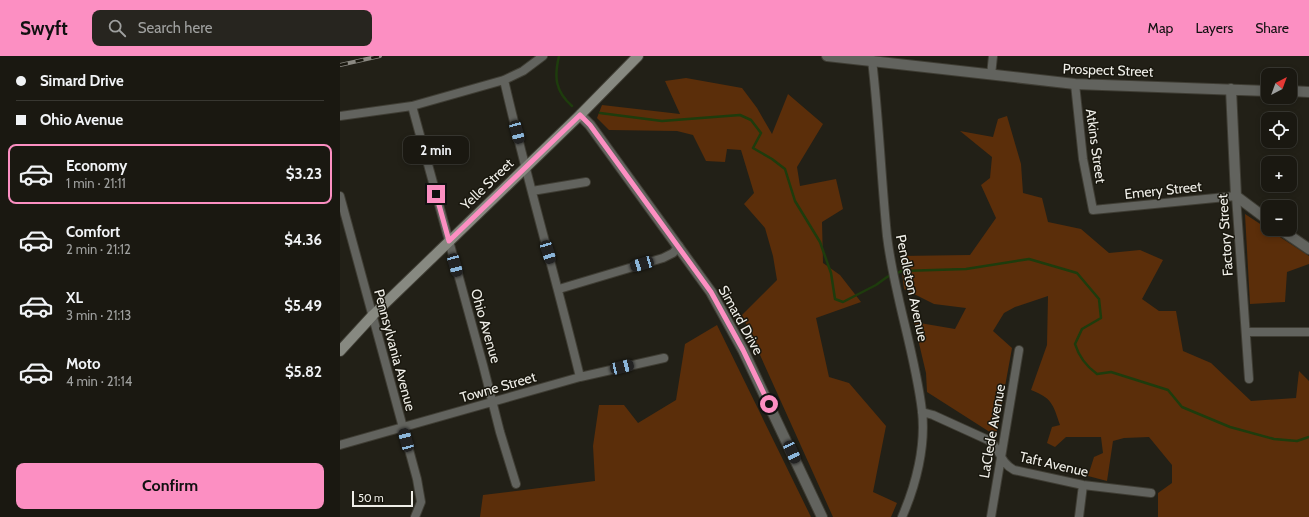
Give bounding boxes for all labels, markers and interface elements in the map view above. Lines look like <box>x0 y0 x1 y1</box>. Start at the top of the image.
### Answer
search box <box>92 10 372 46</box>
text: Swyft <box>20 17 68 40</box>
icon: search <box>106 17 128 39</box>
text: Search here <box>138 19 212 37</box>
text: Map <box>1148 19 1173 37</box>
text: Layers <box>1195 19 1233 37</box>
text: Share <box>1255 19 1289 37</box>
street label: Prospect Street <box>1062 59 1154 81</box>
north arrow <box>1261 68 1297 104</box>
map controls <box>1261 68 1297 236</box>
text: Simard Drive <box>40 72 124 90</box>
street label: Atkins Street <box>1082 108 1110 185</box>
text: Ohio Avenue <box>40 111 123 129</box>
button: locate <box>1261 112 1297 148</box>
car <box>508 119 526 145</box>
callout: 2 min <box>403 136 469 164</box>
text: 2 min <box>420 142 452 158</box>
street label: Yelle Street <box>456 154 517 214</box>
icon: car <box>18 156 54 192</box>
button: + <box>1261 156 1297 192</box>
text: Economy <box>66 157 127 175</box>
text: $3.23 <box>286 165 322 183</box>
text: 1 min · 21:11 <box>66 175 126 191</box>
street label: Emery Street <box>1123 177 1203 203</box>
route end <box>427 185 445 203</box>
street label: Factory Street <box>1213 193 1237 277</box>
button: − <box>1261 200 1297 236</box>
icon: car <box>18 222 54 258</box>
text: Comfort <box>66 223 120 241</box>
text: $4.36 <box>284 231 322 249</box>
street label: Pendleton Avenue <box>892 233 932 343</box>
car <box>539 239 557 265</box>
text: 2 min · 21:12 <box>66 241 131 257</box>
car <box>446 252 464 278</box>
car <box>629 255 655 273</box>
street label: Simard Drive <box>715 282 767 358</box>
street label: Pennsylvania Avenue <box>370 287 420 413</box>
street label: Ohio Avenue <box>467 287 505 365</box>
icon: car <box>18 288 54 324</box>
text: XL <box>66 289 83 307</box>
text: $5.49 <box>284 297 322 315</box>
text: 3 min · 21:13 <box>66 307 131 323</box>
icon: car <box>18 354 54 390</box>
text: Moto <box>66 355 100 373</box>
car <box>609 358 635 376</box>
text: $5.82 <box>285 363 322 381</box>
street label: Towne Street <box>458 367 538 406</box>
text: 4 min · 21:14 <box>66 373 132 389</box>
street label: LaClede Avenue <box>975 383 1009 479</box>
route start <box>760 395 778 413</box>
car <box>397 427 415 453</box>
car <box>781 439 803 465</box>
street label: Taft Avenue <box>1018 447 1090 481</box>
button: Confirm <box>16 463 324 509</box>
scale bar <box>352 489 413 508</box>
text: 50 m <box>358 491 384 505</box>

